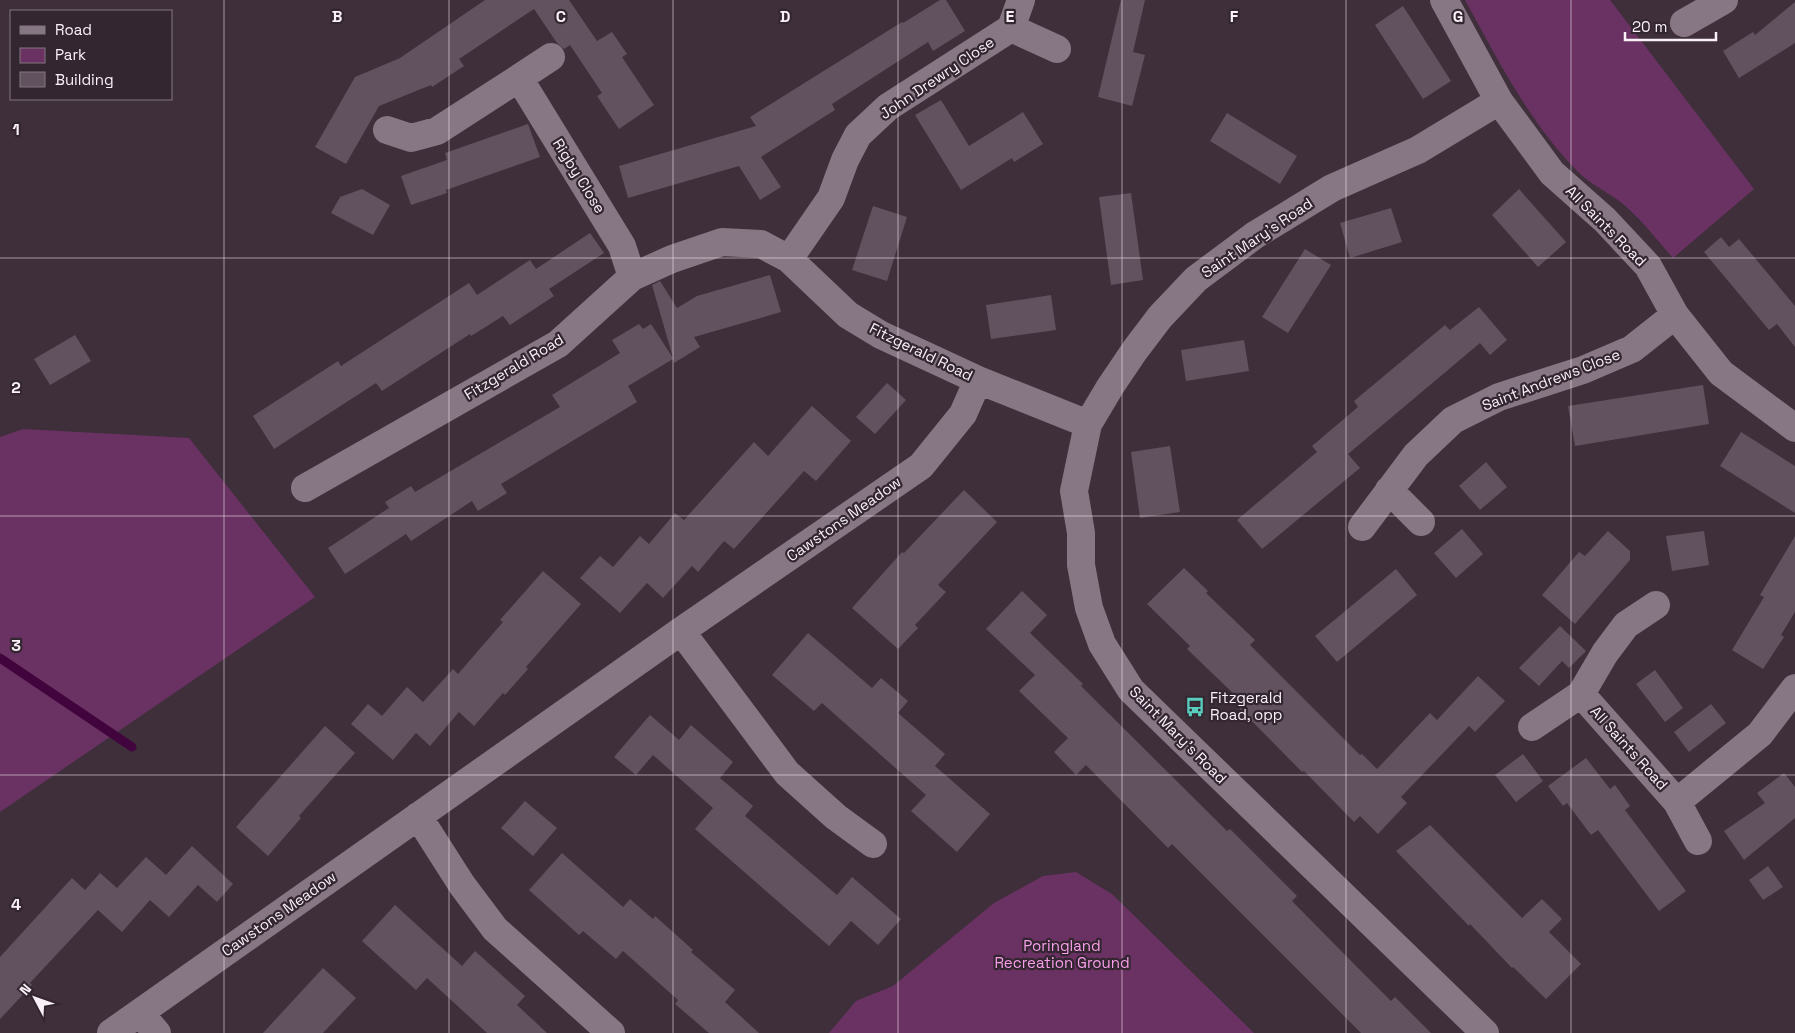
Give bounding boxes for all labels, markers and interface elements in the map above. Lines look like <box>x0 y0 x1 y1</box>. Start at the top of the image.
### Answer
text: B <box>332 6 342 27</box>
text: C <box>556 6 566 27</box>
text: D <box>780 6 790 27</box>
text: E <box>1006 6 1015 27</box>
text: F <box>1230 6 1239 27</box>
text: G <box>1453 6 1463 27</box>
legend <box>10 10 172 100</box>
scale bar <box>1625 10 1716 42</box>
text: 20 m <box>1632 17 1667 36</box>
text: Road <box>55 20 92 39</box>
street label: John Drewry Close <box>876 32 998 123</box>
text: Park <box>55 45 86 64</box>
text: Building <box>55 70 114 89</box>
text: 1 <box>12 119 20 140</box>
street label: Rigby Close <box>549 135 610 217</box>
street label: All Saints Road <box>1562 181 1651 270</box>
street label: Saint Mary's Road <box>1198 193 1316 282</box>
street label: Fitzgerald Road <box>866 318 976 385</box>
street label: Fitzgerald Road <box>461 329 567 404</box>
street label: Saint Andrews Close <box>1479 344 1623 415</box>
text: 2 <box>11 377 21 398</box>
street label: Cawstons Meadow <box>783 472 905 565</box>
text: 3 <box>11 635 21 656</box>
street label: Saint Mary's Road <box>1126 682 1231 787</box>
place label: Fitzgerald Road, opp <box>1210 688 1283 724</box>
bus stop icon: Fitzgerald Road, opp <box>1184 696 1206 718</box>
street label: All Saints Road <box>1587 702 1672 794</box>
street label: Cawstons Meadow <box>218 867 340 960</box>
text: 4 <box>11 894 21 915</box>
park label: Poringland Recreation Ground <box>994 936 1130 972</box>
north arrow <box>10 973 60 1023</box>
text: N <box>15 980 35 999</box>

